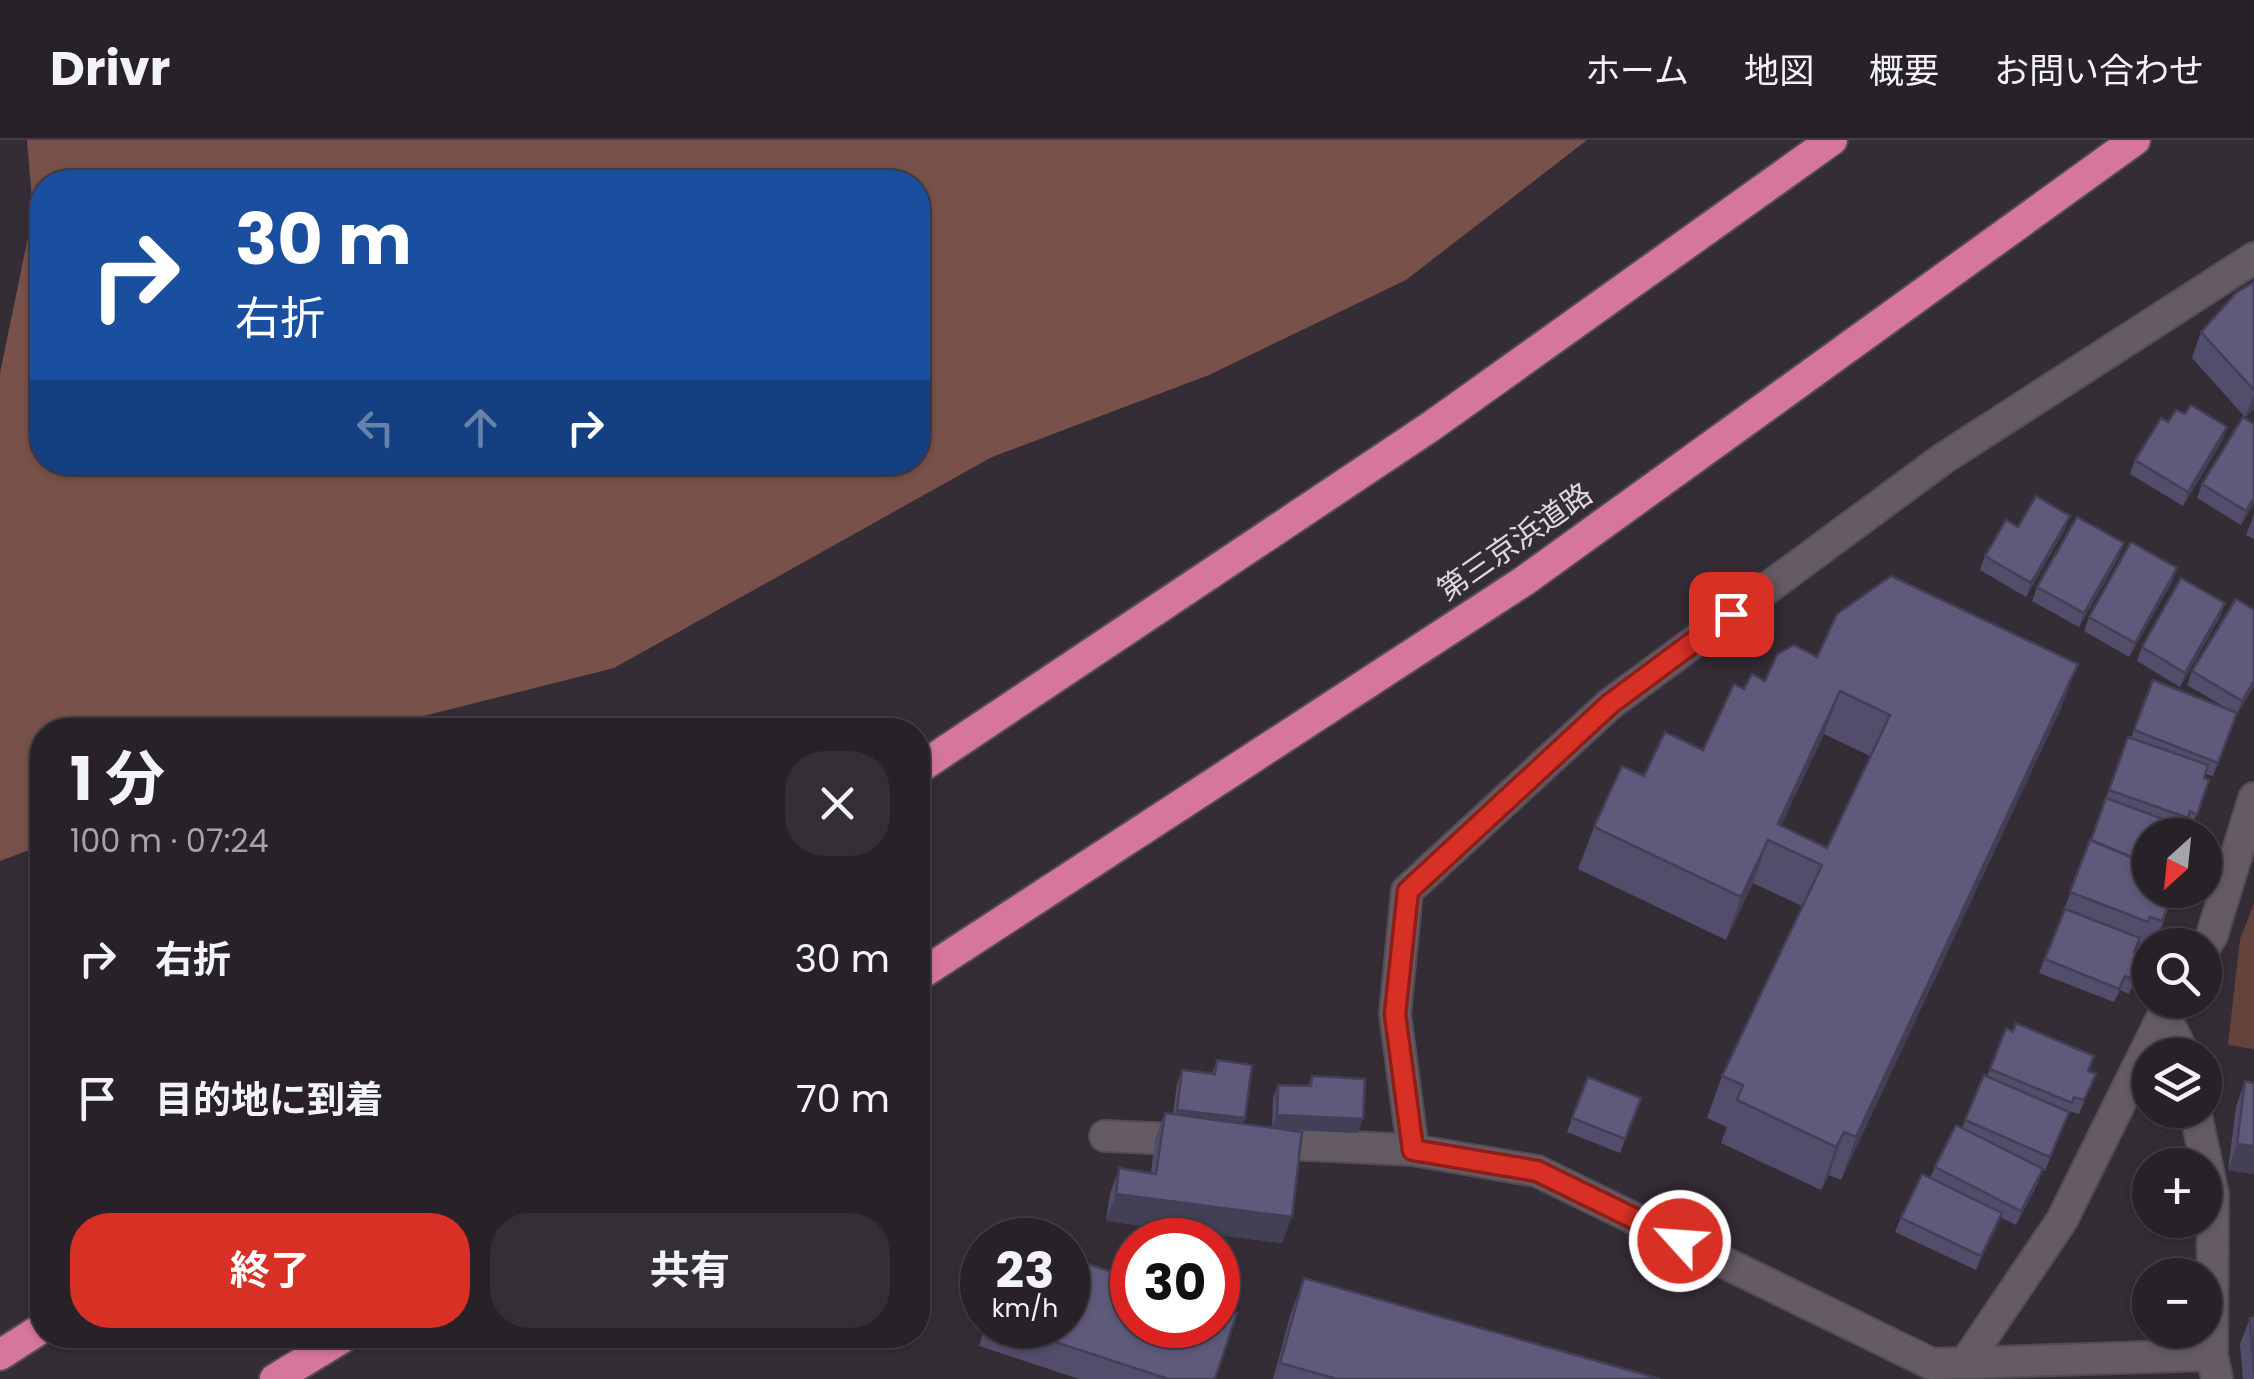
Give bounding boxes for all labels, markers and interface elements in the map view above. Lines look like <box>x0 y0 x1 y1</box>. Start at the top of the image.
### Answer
text: Drivr <box>50 35 170 102</box>
text: ホーム <box>1585 46 1689 95</box>
text: 地図 <box>1744 46 1814 95</box>
text: 概要 <box>1869 46 1939 95</box>
text: お問い合わせ <box>1994 46 2204 95</box>
text: 30 m <box>235 190 412 289</box>
icon: right <box>70 210 200 340</box>
text: 右折 <box>235 287 325 350</box>
icon: left <box>348 400 403 455</box>
icon: ahead <box>453 400 508 455</box>
icon: right <box>558 400 613 455</box>
street label: 第三京浜道路 <box>1429 472 1601 611</box>
pin <box>1689 572 1774 657</box>
icon: arrive <box>1704 587 1759 642</box>
text: 1 分 <box>70 737 165 821</box>
button: close <box>785 751 890 856</box>
text: 100 m · 07:24 <box>70 818 269 863</box>
north arrow <box>2132 818 2222 908</box>
map controls <box>2132 818 2222 1348</box>
button: search <box>2132 928 2222 1018</box>
icon: right <box>70 931 125 986</box>
text: 30 m <box>794 932 890 985</box>
text: 右折 <box>155 933 231 986</box>
button: layers <box>2132 1038 2222 1128</box>
icon: arrive <box>70 1071 125 1126</box>
text: 70 m <box>796 1072 890 1125</box>
text: 目的地に到着 <box>155 1073 383 1126</box>
button: + <box>2132 1148 2222 1238</box>
position arrow <box>1628 1189 1732 1293</box>
button: 終了 <box>70 1213 470 1328</box>
button: 共有 <box>490 1213 890 1328</box>
speed limit sign: 30 <box>1110 1218 1240 1348</box>
text: 23 <box>996 1235 1054 1306</box>
button: − <box>2132 1258 2222 1348</box>
text: km/h <box>992 1291 1058 1326</box>

